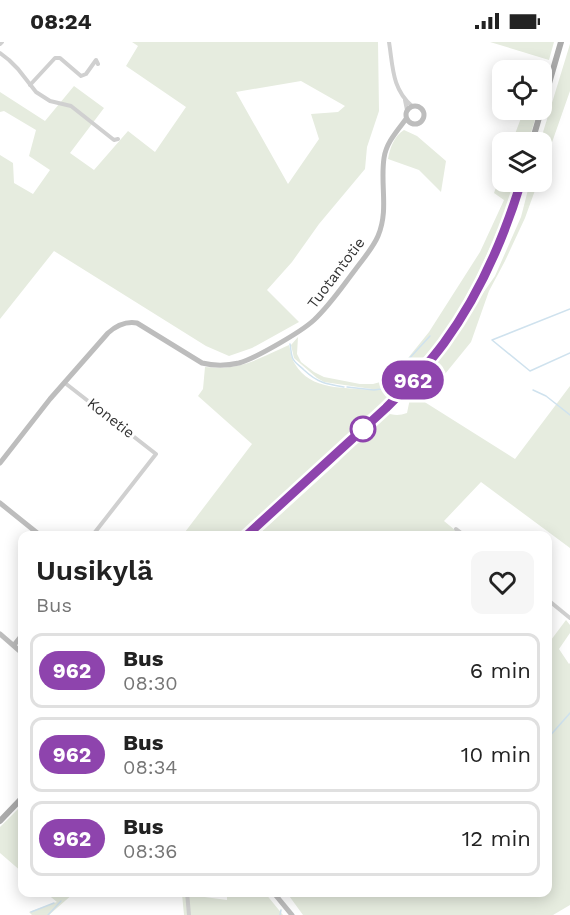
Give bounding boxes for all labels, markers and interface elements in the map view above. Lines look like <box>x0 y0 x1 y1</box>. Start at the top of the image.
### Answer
text: 08:24 <box>30 9 92 34</box>
map controls <box>492 60 552 192</box>
button: locate <box>492 60 552 120</box>
button: layers <box>492 132 552 192</box>
street label: Tuotantotie <box>303 234 369 312</box>
line badge: 962 <box>378 360 448 400</box>
text: 962 <box>394 368 432 393</box>
street label: Konetie <box>84 394 138 442</box>
unlabelled marker <box>350 416 376 442</box>
button: heart <box>471 551 534 614</box>
text: Uusikylä <box>36 554 153 587</box>
text: Bus <box>36 593 72 617</box>
text: Bus <box>123 646 163 671</box>
text: 962 <box>53 658 91 683</box>
text: 6 min <box>470 658 531 683</box>
text: 08:30 <box>123 671 178 695</box>
text: Bus <box>123 730 163 755</box>
text: 962 <box>53 742 91 767</box>
text: 10 min <box>461 742 531 767</box>
text: 08:34 <box>123 755 178 779</box>
text: Bus <box>123 814 163 839</box>
text: 962 <box>53 826 91 851</box>
text: 12 min <box>462 826 531 851</box>
text: 08:36 <box>123 839 178 863</box>

